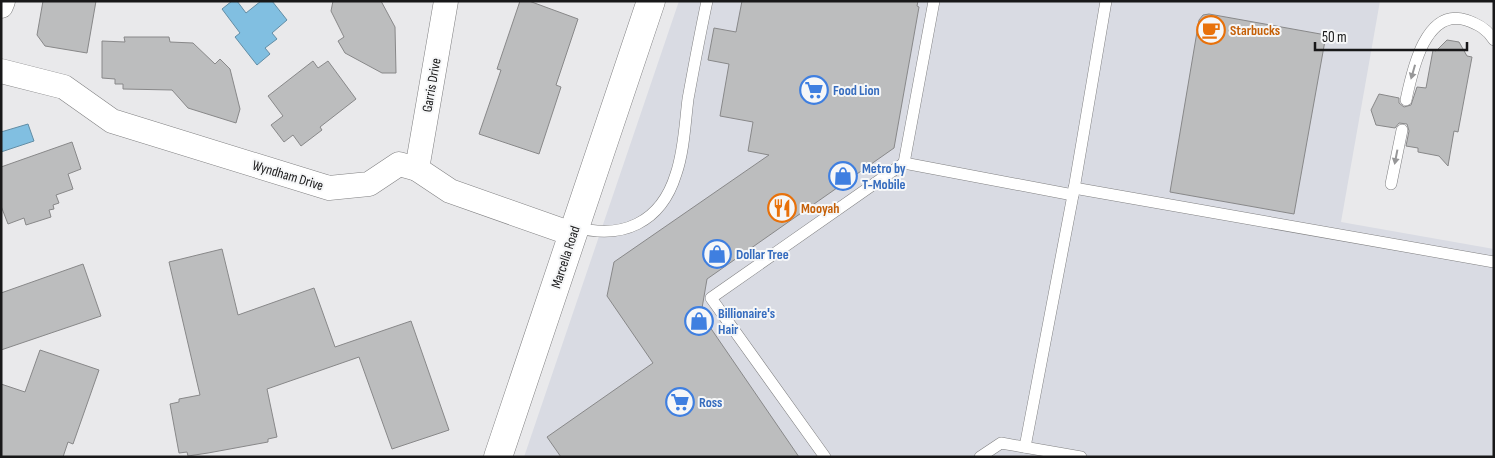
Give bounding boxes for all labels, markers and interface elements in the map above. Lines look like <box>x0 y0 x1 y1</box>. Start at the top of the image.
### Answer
cafe icon: Starbucks <box>1196 15 1226 45</box>
scale bar <box>1315 20 1468 52</box>
place label: Starbucks <box>1230 22 1280 39</box>
text: 50 m <box>1322 28 1347 47</box>
street label: Garris Drive <box>418 57 445 113</box>
one-way arrow <box>1408 65 1416 80</box>
supermarket icon: Food Lion <box>799 75 829 105</box>
place label: Food Lion <box>833 82 880 99</box>
one-way arrow <box>1392 149 1400 165</box>
street label: Wyndham Drive <box>250 157 325 194</box>
place label: Metro by T-Mobile <box>862 160 906 193</box>
shop icon: Metro by T-Mobile <box>828 161 858 191</box>
restaurant icon: Mooyah <box>767 193 797 223</box>
place label: Mooyah <box>801 200 840 217</box>
street label: Marcella Road <box>547 224 584 291</box>
shop icon: Dollar Tree <box>702 239 732 269</box>
place label: Dollar Tree <box>736 246 789 263</box>
place label: Billionaire's Hair <box>718 305 775 338</box>
shop icon: Billionaire's Hair <box>684 306 714 336</box>
supermarket icon: Ross <box>665 387 695 417</box>
place label: Ross <box>699 394 722 411</box>

